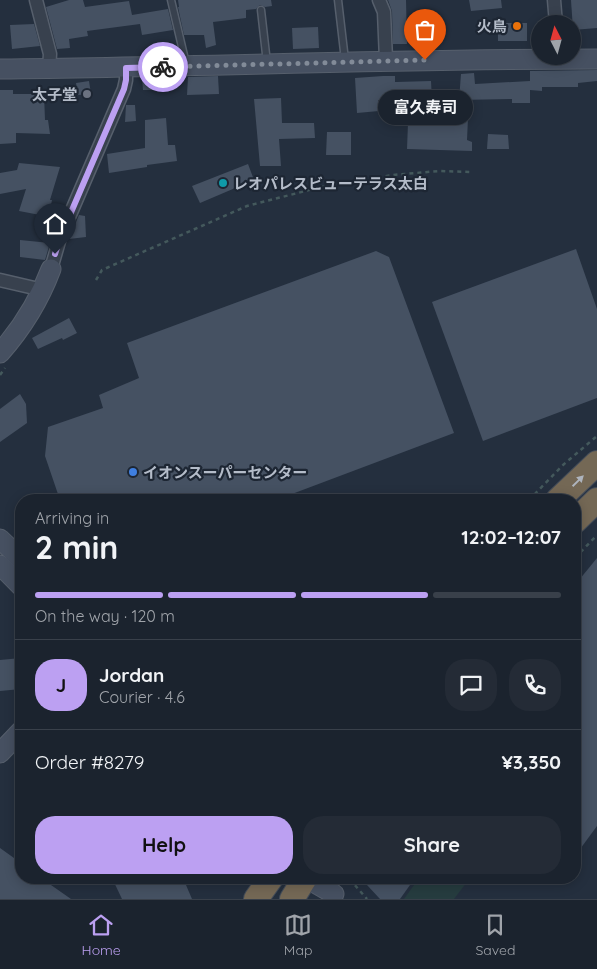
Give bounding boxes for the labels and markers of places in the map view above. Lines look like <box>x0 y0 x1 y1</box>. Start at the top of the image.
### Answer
pin <box>404 9 446 60</box>
place label: 火鳥 <box>477 17 507 36</box>
marker: 火鳥 <box>511 20 523 32</box>
place label: 太子堂 <box>32 85 77 104</box>
marker: 太子堂 <box>81 88 93 100</box>
callout: 富久寿司 <box>378 90 472 125</box>
place label: レオパレスビューテラス太白 <box>233 174 428 193</box>
marker: レオパレスビューテラス太白 <box>217 177 229 189</box>
pin <box>34 203 76 254</box>
place label: イオンスーパーセンター <box>143 463 308 482</box>
marker: イオンスーパーセンター <box>127 466 139 478</box>

